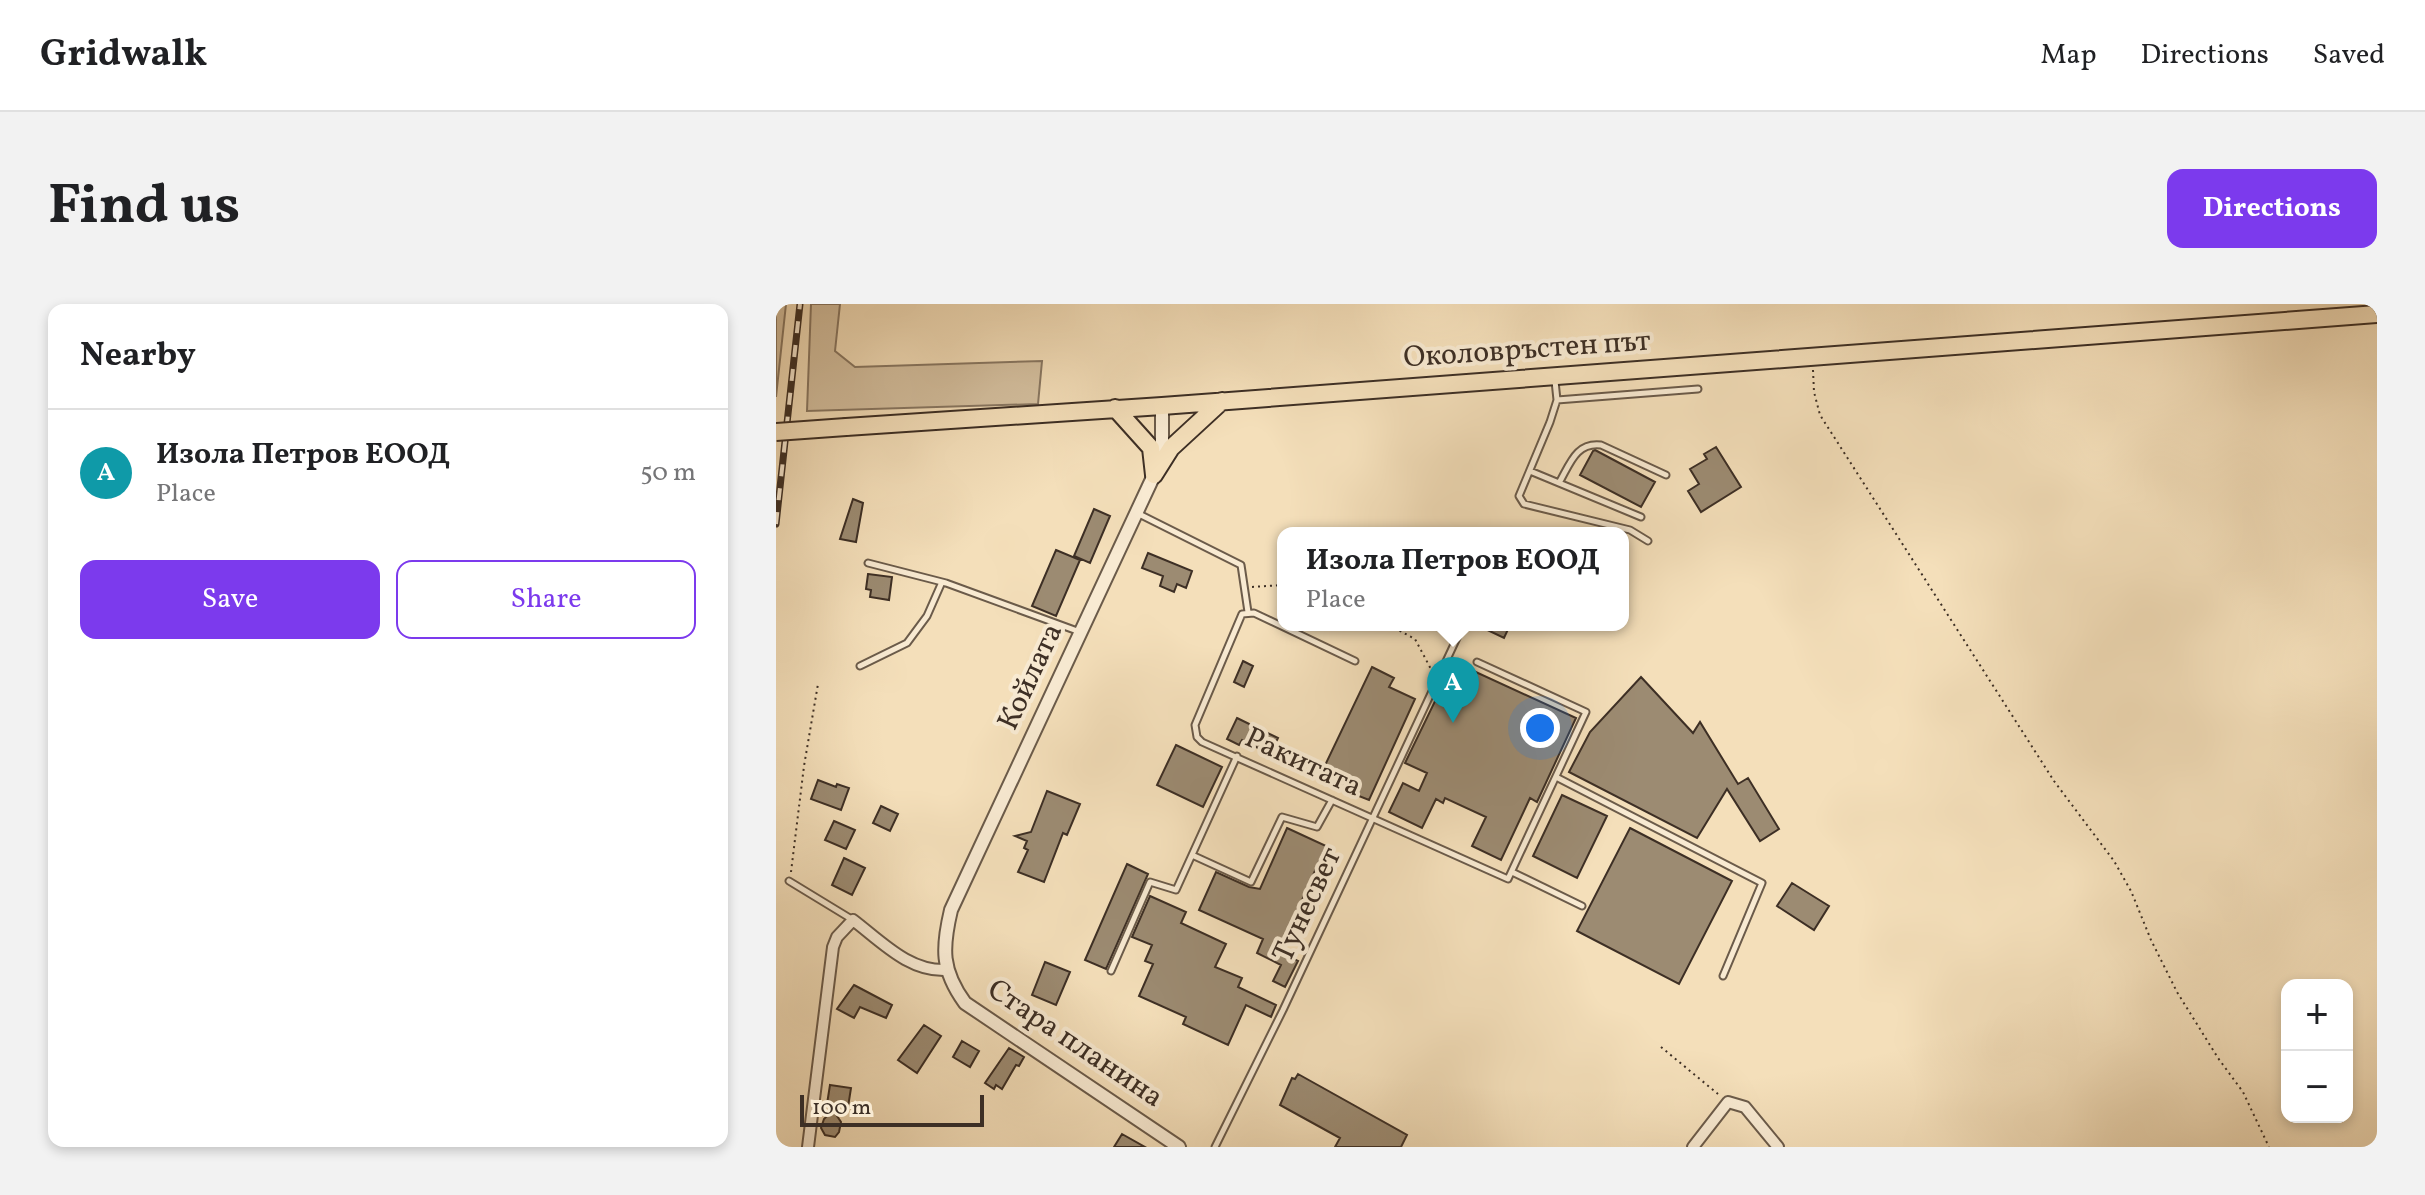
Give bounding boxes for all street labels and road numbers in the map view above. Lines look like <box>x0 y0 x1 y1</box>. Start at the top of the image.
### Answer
street label: Околовръстен път <box>1402 320 1652 380</box>
street label: Койлата <box>988 617 1074 737</box>
street label: Ракитата <box>1237 718 1369 808</box>
street label: Тунесвет <box>1263 841 1353 969</box>
street label: Стара планина <box>979 969 1171 1119</box>

